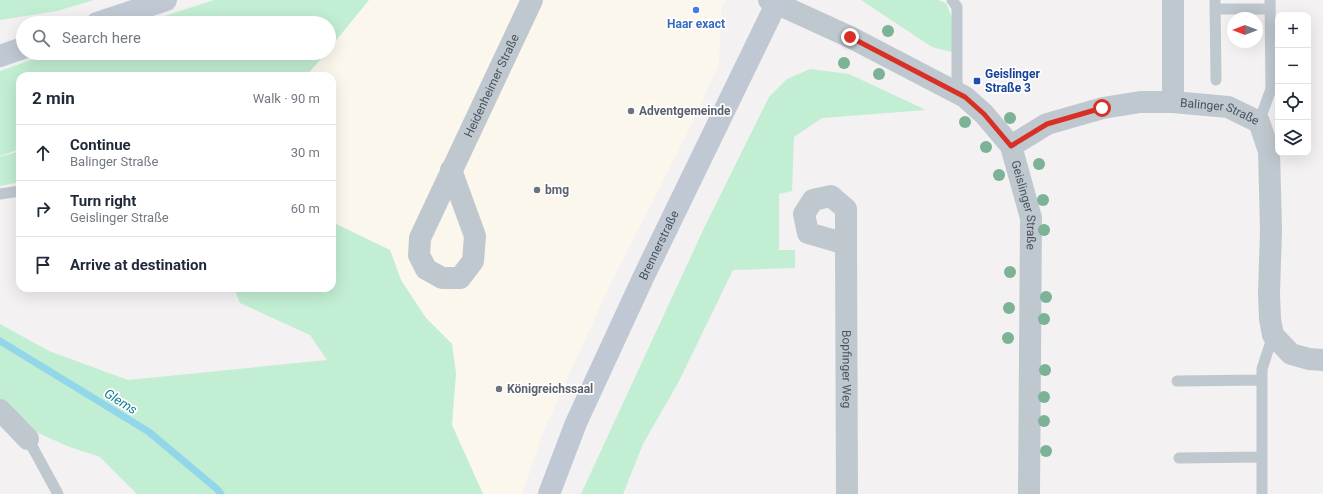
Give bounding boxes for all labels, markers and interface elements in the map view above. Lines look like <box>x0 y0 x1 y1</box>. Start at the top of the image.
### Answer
marker: Haar exact <box>691 5 701 15</box>
north arrow <box>1227 12 1263 48</box>
map controls <box>1275 12 1311 156</box>
button: + <box>1275 12 1311 48</box>
search box <box>16 16 336 60</box>
place label: Haar exact <box>667 17 725 31</box>
icon: search <box>30 27 52 49</box>
route end <box>841 28 859 46</box>
text: Search here <box>62 29 141 47</box>
street label: Heidenheimer Straße <box>461 32 522 140</box>
button: − <box>1275 48 1311 84</box>
place label: Geislinger Straße 3 <box>985 67 1040 95</box>
marker: Geislinger Straße 3 <box>972 76 982 86</box>
button: locate <box>1275 84 1311 120</box>
text: 2 min <box>32 88 75 108</box>
text: Walk · 90 m <box>253 91 320 106</box>
street label: Balinger Straße <box>1180 96 1261 128</box>
route start <box>1093 99 1111 117</box>
place label: Adventgemeinde <box>639 104 731 118</box>
marker: Adventgemeinde <box>626 106 636 116</box>
button: layers <box>1275 120 1311 156</box>
text: Continue <box>70 136 131 154</box>
icon: ahead <box>32 142 54 164</box>
text: 30 m <box>291 145 320 160</box>
text: Balinger Straße <box>70 154 158 169</box>
street label: Geislinger Straße <box>1008 159 1038 250</box>
place label: bmg <box>545 183 569 197</box>
marker: bmg <box>532 185 542 195</box>
text: Turn right <box>70 192 136 210</box>
icon: right <box>32 198 54 220</box>
text: 60 m <box>291 201 320 216</box>
street label: Brennerstraße <box>636 208 682 282</box>
text: Geislinger Straße <box>70 210 169 225</box>
icon: arrive <box>32 254 54 276</box>
text: Arrive at destination <box>70 256 207 274</box>
street label: Bopfinger Weg <box>839 330 854 408</box>
place label: Königreichssaal <box>507 382 593 396</box>
marker: Königreichssaal <box>494 384 504 394</box>
water label: Glems <box>102 386 140 418</box>

